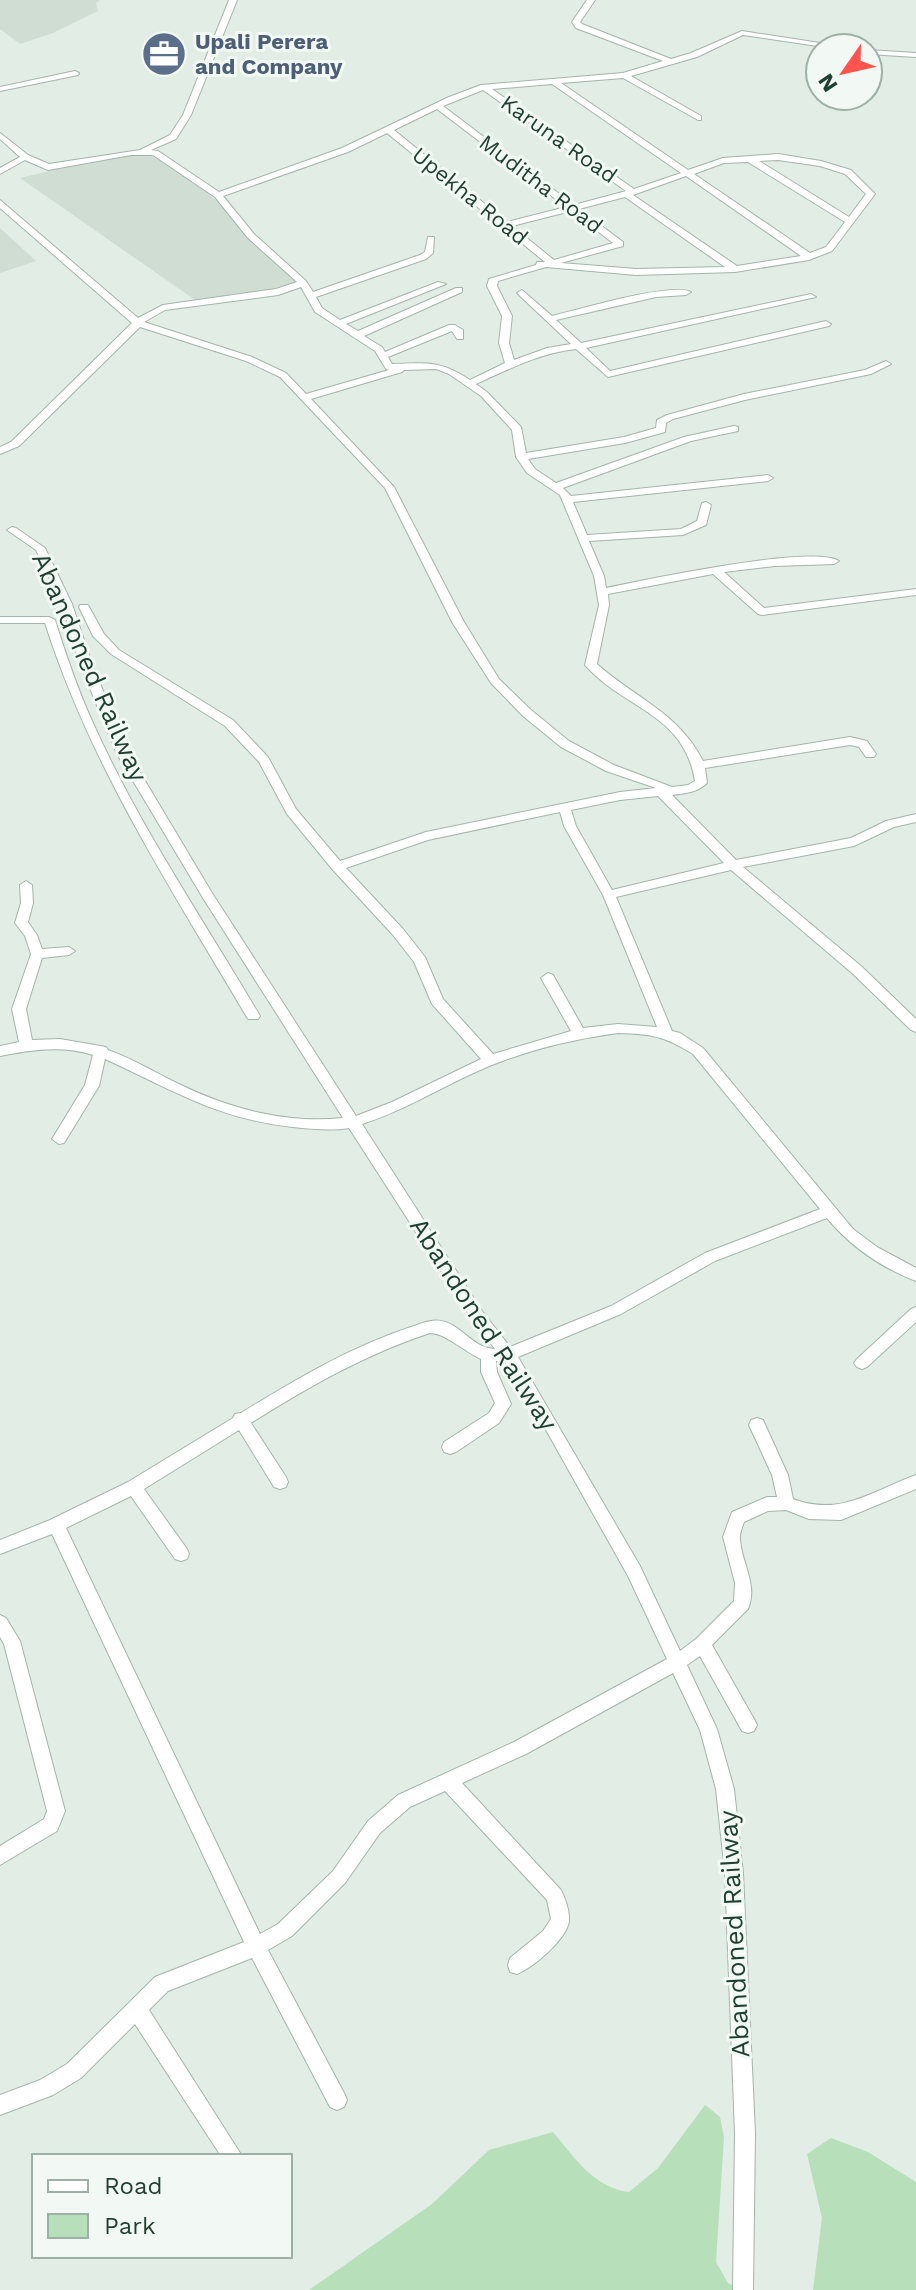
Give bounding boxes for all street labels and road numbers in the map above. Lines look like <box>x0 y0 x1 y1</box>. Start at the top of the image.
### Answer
street label: Karuna Road <box>496 90 622 188</box>
street label: Muditha Road <box>474 130 608 238</box>
street label: Upekha Road <box>407 142 533 250</box>
street label: Abandoned Railway <box>26 548 154 787</box>
street label: Abandoned Railway <box>404 1212 564 1437</box>
street label: Abandoned Railway <box>713 1809 755 2058</box>

